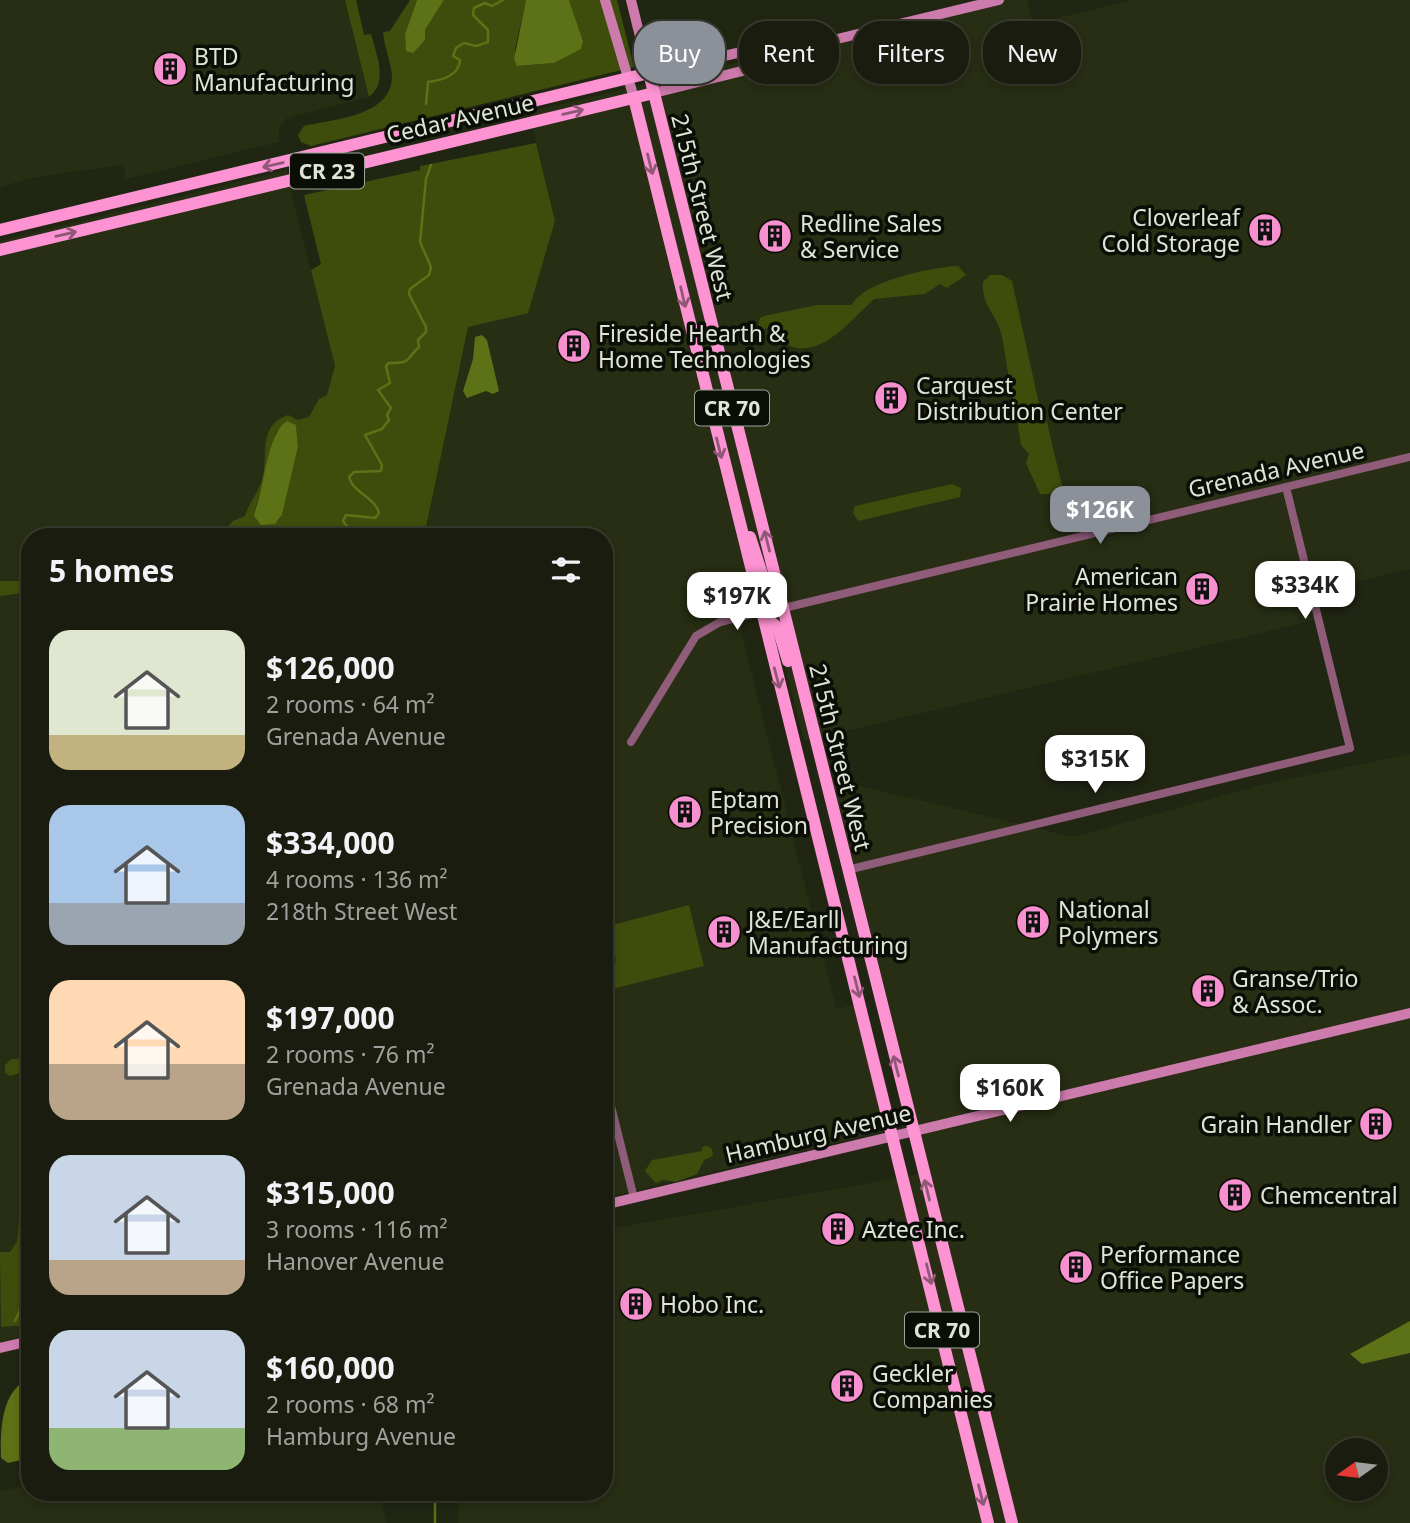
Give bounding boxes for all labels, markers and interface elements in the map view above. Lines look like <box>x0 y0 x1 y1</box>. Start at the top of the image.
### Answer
chip: Buy <box>634 21 725 84</box>
chip: Rent <box>739 21 839 84</box>
chip: Filters <box>853 21 969 84</box>
chip: New <box>983 21 1081 84</box>
place label: BTD Manufacturing <box>194 40 354 98</box>
building icon: BTD Manufacturing <box>151 50 189 88</box>
street label: Cedar Avenue <box>383 85 537 151</box>
one-way arrow <box>562 105 584 118</box>
street label: 215th Street West <box>664 110 742 304</box>
one-way arrow <box>644 152 657 175</box>
road number: CR 23 <box>290 154 364 188</box>
one-way arrow <box>262 159 285 172</box>
place label: Cloverleaf Cold Storage <box>1102 201 1241 259</box>
place label: Redline Sales & Service <box>800 207 942 265</box>
building icon: Cloverleaf Cold Storage <box>1246 211 1284 249</box>
building icon: Redline Sales & Service <box>756 217 794 255</box>
one-way arrow <box>54 227 77 240</box>
one-way arrow <box>677 286 690 308</box>
place label: Fireside Hearth & Home Technologies <box>598 317 811 375</box>
building icon: Fireside Hearth & Home Technologies <box>555 327 593 365</box>
place label: Carquest Distribution Center <box>916 369 1123 427</box>
building icon: Carquest Distribution Center <box>872 379 910 417</box>
road number: CR 70 <box>695 390 769 426</box>
street label: Grenada Avenue <box>1185 433 1367 505</box>
one-way arrow <box>713 436 726 459</box>
pin: $126K <box>1051 486 1149 546</box>
text: $126K <box>1066 493 1134 525</box>
one-way arrow <box>760 531 773 553</box>
text: 5 homes <box>49 550 174 591</box>
icon: filters <box>547 551 585 589</box>
place label: American Prairie Homes <box>1025 560 1178 618</box>
pin: $334K <box>1256 562 1354 621</box>
text: $334K <box>1271 568 1339 600</box>
building icon: American Prairie Homes <box>1183 570 1221 608</box>
pin: $197K <box>688 572 786 632</box>
text: $197K <box>703 579 771 611</box>
text: $126,000 <box>266 647 395 688</box>
icon: home <box>105 658 189 742</box>
street label: 215th Street West <box>802 660 880 854</box>
one-way arrow <box>772 667 785 689</box>
text: 2 rooms · 64 m² <box>266 688 435 720</box>
text: Grenada Avenue <box>266 720 446 752</box>
pin: $315K <box>1046 736 1144 795</box>
text: $315K <box>1061 742 1129 774</box>
place label: Eptam Precision <box>710 783 808 841</box>
building icon: Eptam Precision <box>666 793 704 831</box>
text: $334,000 <box>266 822 395 863</box>
icon: home <box>105 833 189 917</box>
text: 4 rooms · 136 m² <box>266 863 448 895</box>
place label: National Polymers <box>1058 893 1159 951</box>
text: 218th Street West <box>266 895 457 927</box>
place label: J&E/Earll Manufacturing <box>746 903 908 961</box>
building icon: National Polymers <box>1014 903 1052 941</box>
building icon: J&E/Earll Manufacturing <box>705 913 743 951</box>
place label: Granse/Trio & Assoc. <box>1232 962 1358 1020</box>
building icon: Granse/Trio & Assoc. <box>1189 972 1227 1010</box>
one-way arrow <box>851 975 864 998</box>
text: $197,000 <box>266 997 395 1038</box>
icon: home <box>105 1008 189 1092</box>
text: 2 rooms · 76 m² <box>266 1038 435 1070</box>
one-way arrow <box>889 1055 902 1078</box>
pin: $160K <box>961 1064 1059 1124</box>
text: Grenada Avenue <box>266 1070 446 1102</box>
text: $160K <box>976 1071 1044 1103</box>
street label: Hamburg Avenue <box>722 1096 914 1170</box>
building icon: Grain Handler <box>1357 1105 1395 1143</box>
place label: Grain Handler <box>1200 1108 1352 1140</box>
text: $315,000 <box>266 1172 395 1213</box>
building icon: Chemcentral <box>1216 1176 1254 1214</box>
one-way arrow <box>920 1179 933 1202</box>
place label: Chemcentral <box>1260 1179 1398 1211</box>
icon: home <box>105 1183 189 1267</box>
building icon: Aztec Inc. <box>819 1210 857 1248</box>
text: 3 rooms · 116 m² <box>266 1213 448 1245</box>
place label: Aztec Inc. <box>862 1213 965 1245</box>
place label: Performance Office Papers <box>1100 1238 1244 1296</box>
text: Hanover Avenue <box>266 1245 445 1277</box>
building icon: Performance Office Papers <box>1057 1248 1095 1286</box>
one-way arrow <box>923 1262 936 1285</box>
building icon: Hobo Inc. <box>617 1285 655 1323</box>
place label: Hobo Inc. <box>660 1288 764 1320</box>
road number: CR 70 <box>905 1312 979 1348</box>
text: $160,000 <box>266 1347 395 1388</box>
place label: Geckler Companies <box>872 1357 993 1415</box>
icon: home <box>105 1358 189 1442</box>
building icon: Geckler Companies <box>828 1367 866 1405</box>
text: 2 rooms · 68 m² <box>266 1388 435 1420</box>
text: Hamburg Avenue <box>266 1420 456 1452</box>
north arrow <box>1325 1438 1388 1502</box>
map controls <box>1325 1438 1388 1501</box>
one-way arrow <box>975 1483 988 1506</box>

